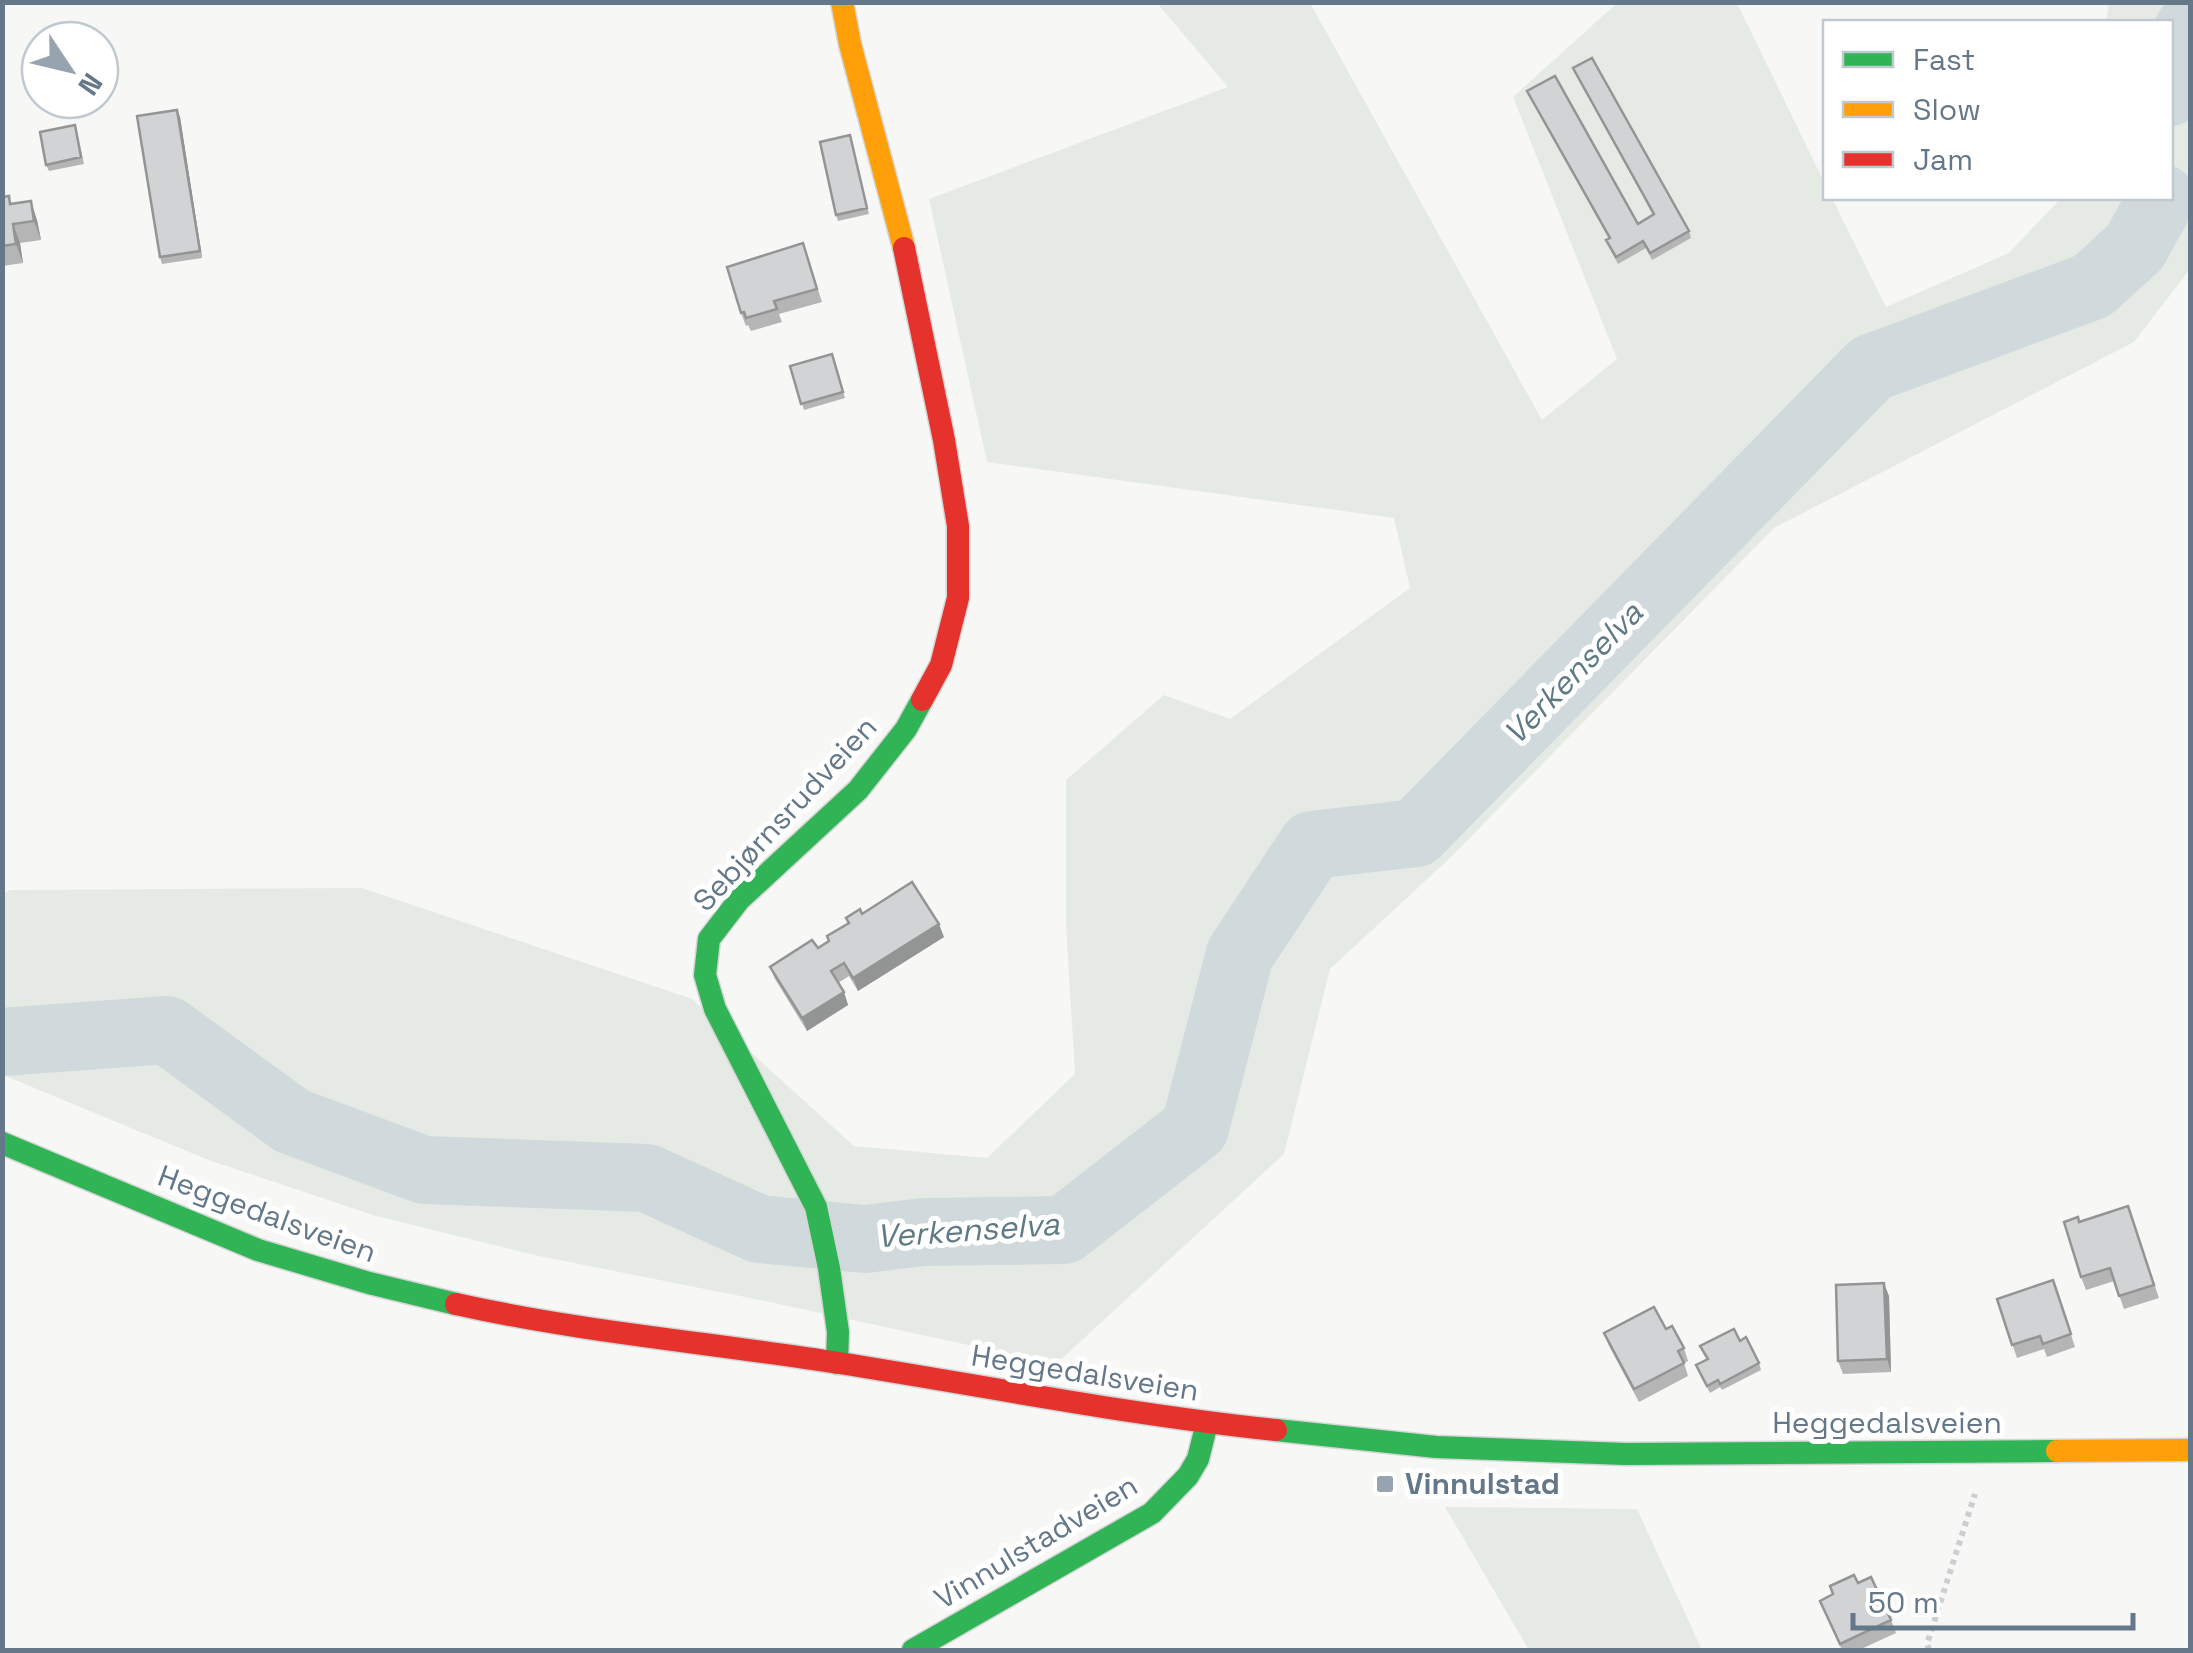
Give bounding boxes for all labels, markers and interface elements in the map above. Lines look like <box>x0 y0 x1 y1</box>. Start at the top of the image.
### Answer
north arrow <box>20 20 120 120</box>
legend <box>1823 20 2173 200</box>
text: Fast <box>1913 40 1975 79</box>
text: N <box>70 66 111 102</box>
text: Slow <box>1913 90 1981 129</box>
text: Jam <box>1913 140 1973 179</box>
water label: Verkenselva <box>1495 593 1651 753</box>
street label: Sebjørnsrudveien <box>684 708 885 919</box>
street label: Heggedalsveien <box>153 1156 382 1271</box>
water label: Verkenselva <box>875 1204 1061 1256</box>
street label: Heggedalsveien <box>969 1335 1202 1410</box>
street label: Heggedalsveien <box>1772 1403 2002 1442</box>
place label: Vinnulstad <box>1405 1464 1560 1503</box>
street label: Vinnulstadveien <box>927 1466 1145 1618</box>
marker: Vinnulstad <box>1374 1473 1396 1495</box>
scale bar <box>1853 1568 2133 1630</box>
text: 50 m <box>1868 1583 1939 1622</box>

